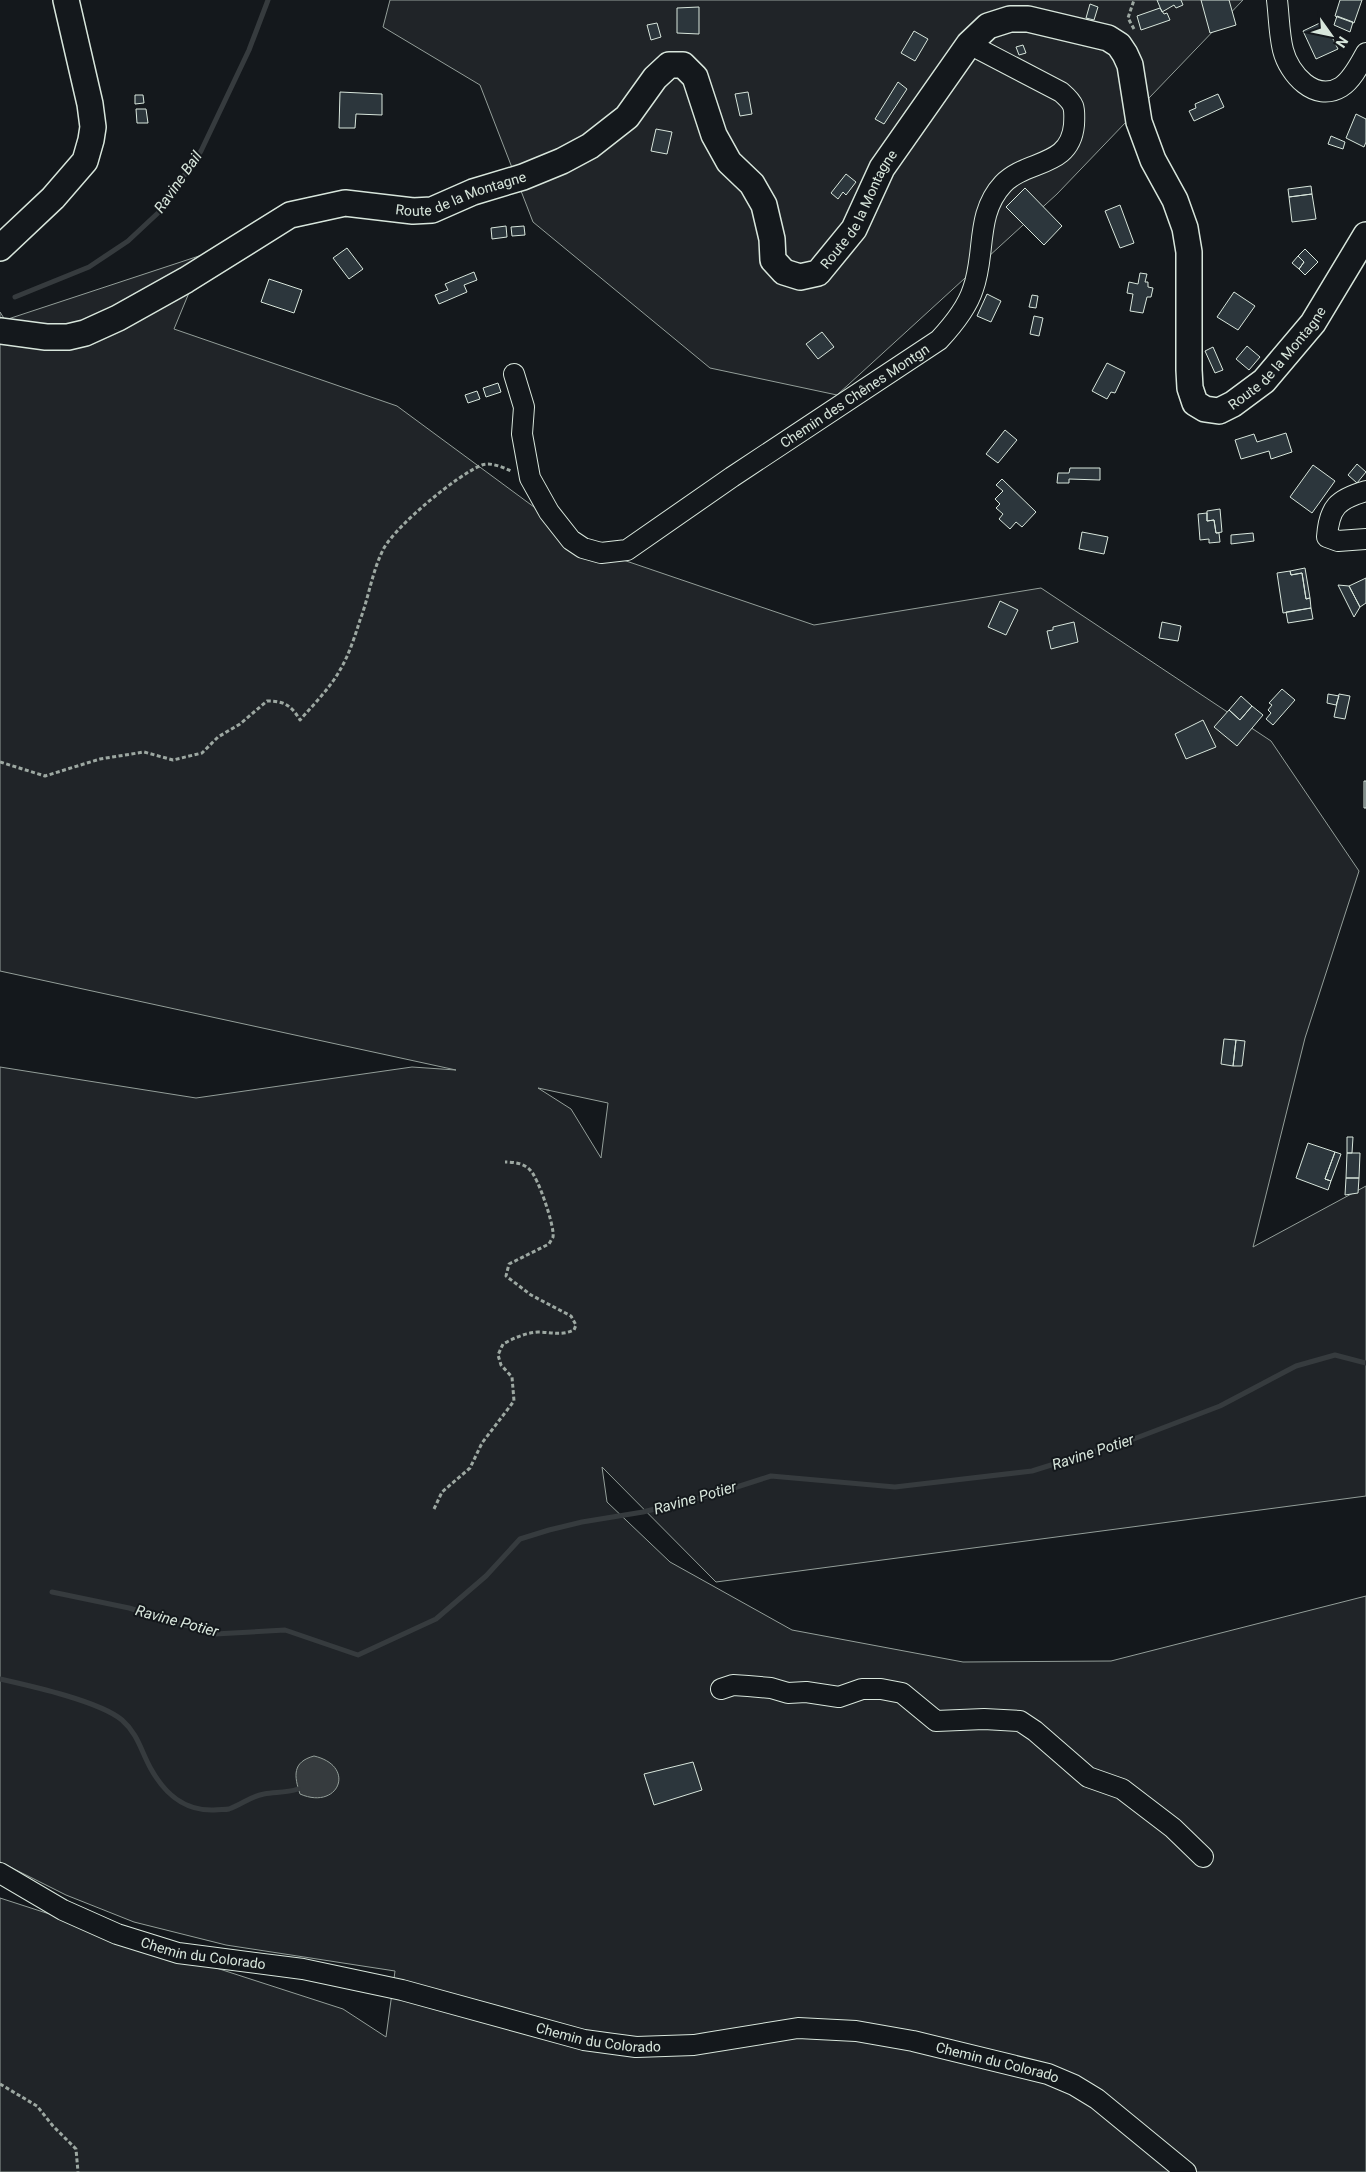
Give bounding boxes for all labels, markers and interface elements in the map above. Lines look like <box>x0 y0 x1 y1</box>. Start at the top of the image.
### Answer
north arrow <box>1306 10 1356 60</box>
text: N <box>1332 34 1351 51</box>
water label: Ravine Bail <box>150 147 206 216</box>
street label: Route de la Montagne <box>817 147 900 272</box>
street label: Route de la Montagne <box>395 169 528 219</box>
street label: Route de la Montagne <box>1225 304 1329 413</box>
street label: Chemin des Chênes Montgn <box>777 341 932 451</box>
water label: Ravine Potier <box>1050 1430 1137 1474</box>
water label: Ravine Potier <box>652 1477 739 1518</box>
water label: Ravine Potier <box>134 1601 221 1641</box>
street label: Chemin du Colorado <box>139 1934 267 1972</box>
street label: Chemin du Colorado <box>534 2019 661 2055</box>
street label: Chemin du Colorado <box>934 2039 1062 2086</box>

